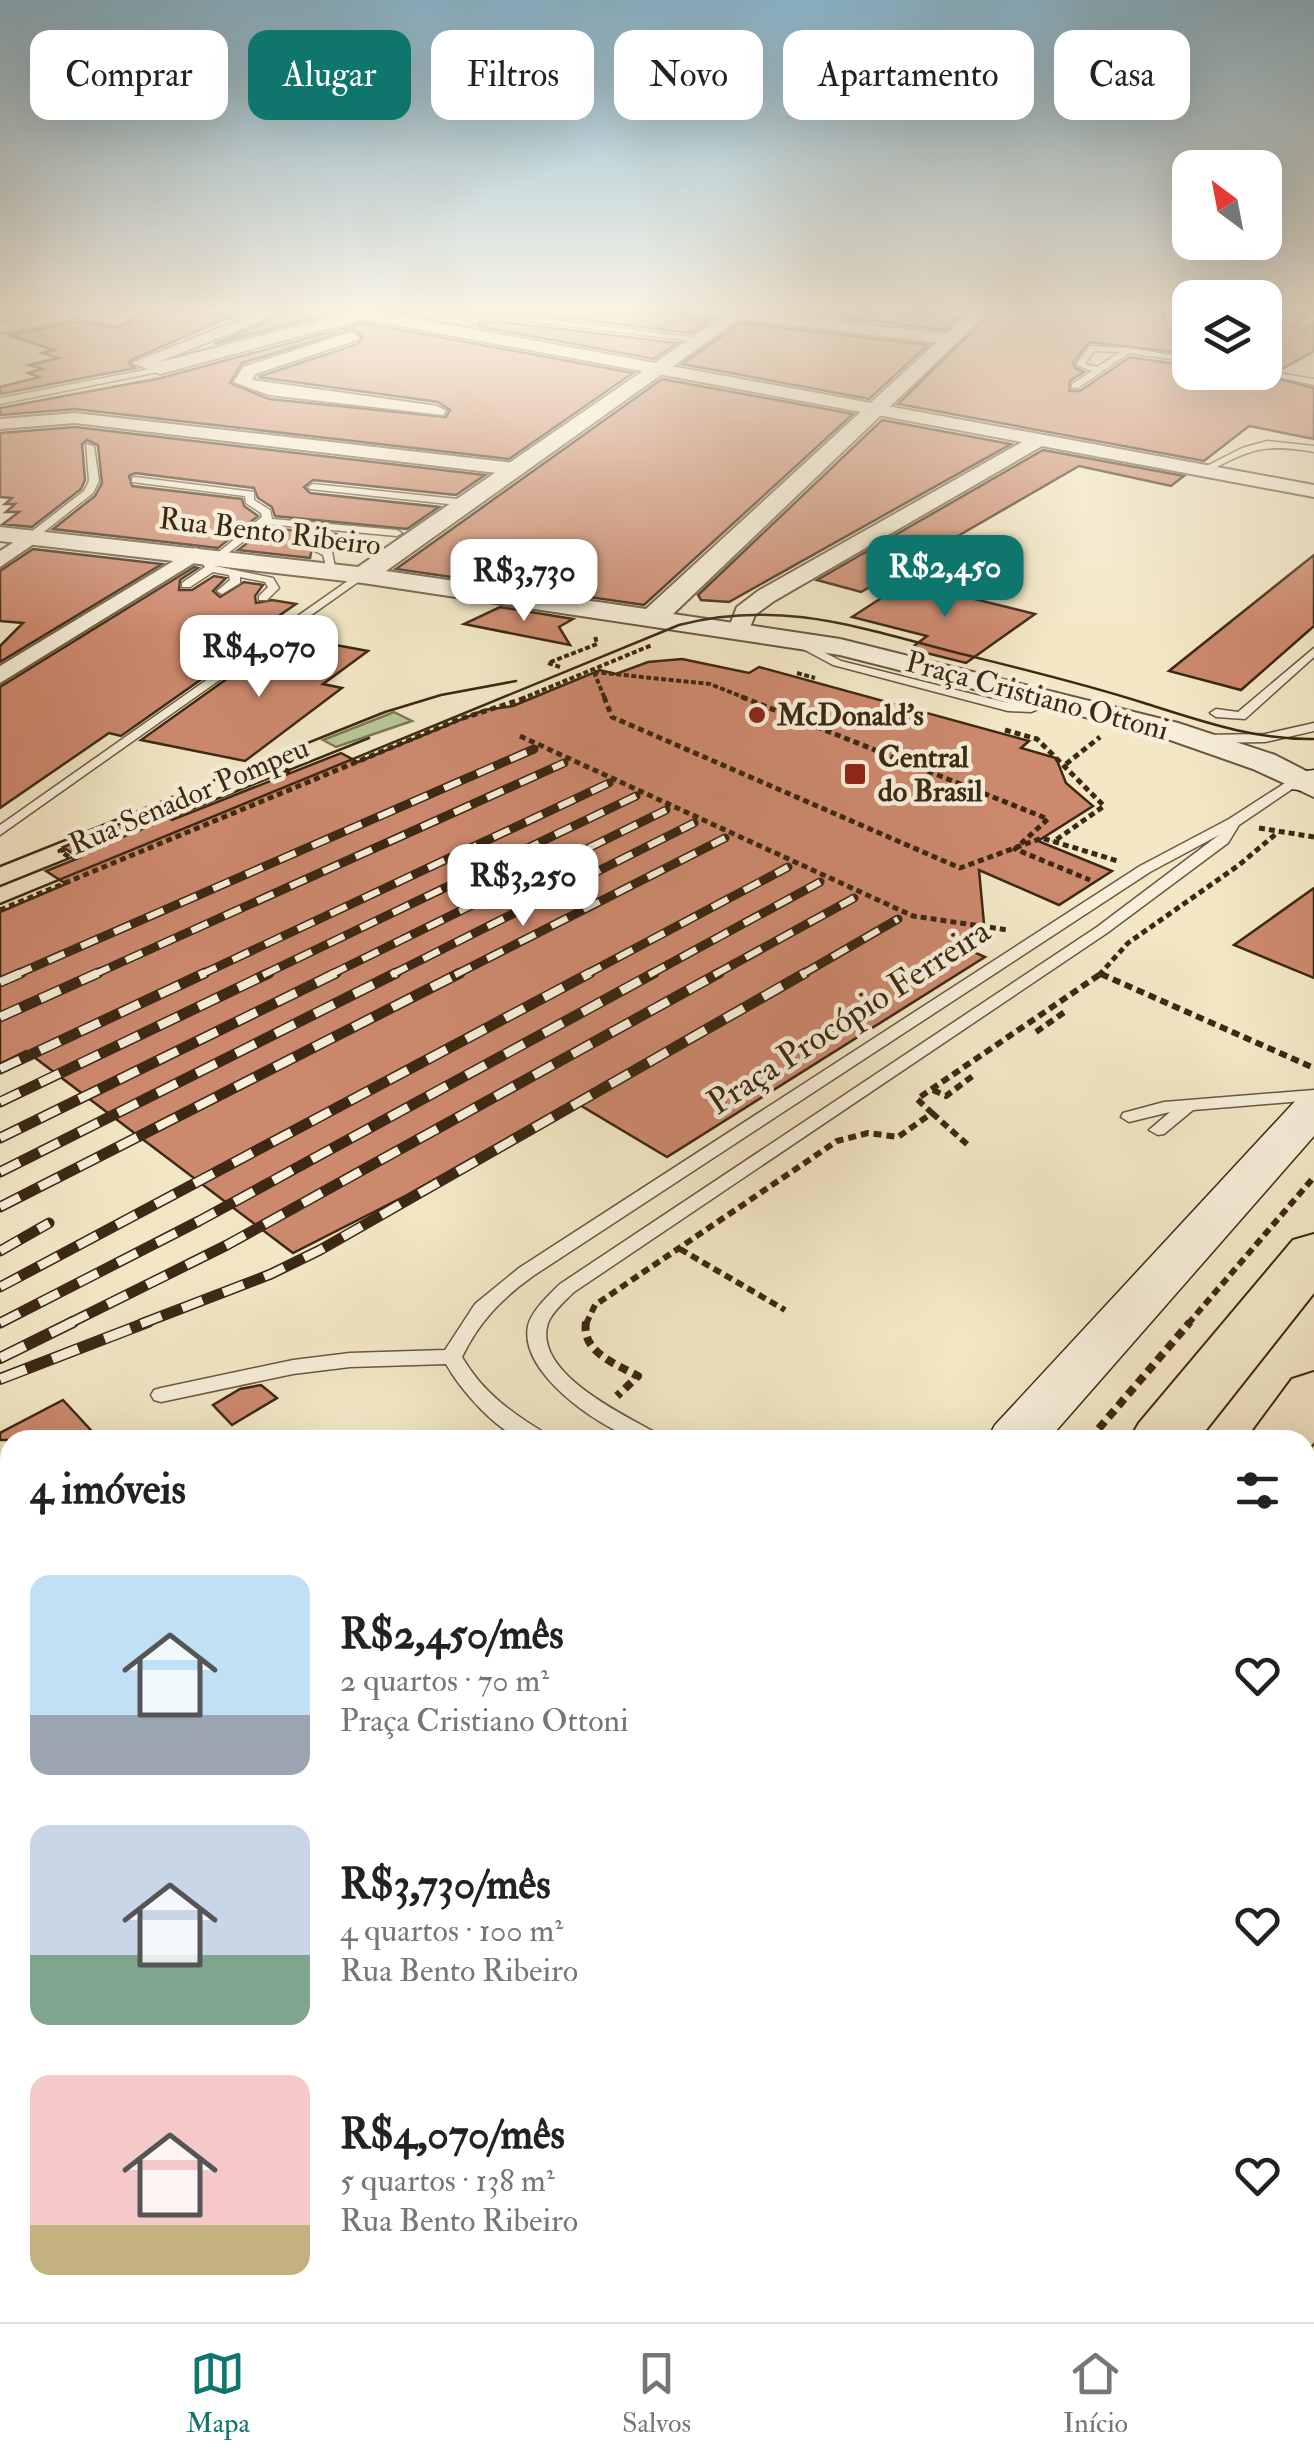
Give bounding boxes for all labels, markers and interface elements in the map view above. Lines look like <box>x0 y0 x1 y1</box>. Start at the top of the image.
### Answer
chip: Comprar <box>30 30 228 120</box>
chip: Alugar <box>248 30 411 120</box>
chip: Filtros <box>431 30 594 120</box>
chip: Novo <box>614 30 763 120</box>
chip: Apartamento <box>783 30 1034 120</box>
chip: Casa <box>1054 30 1190 120</box>
north arrow <box>1172 150 1282 260</box>
map controls <box>1172 150 1282 390</box>
button: layers <box>1172 280 1282 390</box>
street label: Rua Bento Ribeiro <box>157 500 383 564</box>
pin: R$2,450 <box>853 535 1037 620</box>
pin: R$3,730 <box>432 539 616 624</box>
text: R$2,450 <box>888 547 1002 587</box>
text: R$3,730 <box>472 551 576 591</box>
pin: R$4,070 <box>167 615 351 700</box>
text: R$4,070 <box>202 627 316 667</box>
street label: Praça Cristiano Ottoni <box>902 643 1172 749</box>
place label: McDonald's <box>776 697 924 734</box>
marker: McDonald's <box>746 704 768 726</box>
street label: Rua Senador Pompeu <box>64 729 314 863</box>
place label: Central do Brasil <box>878 739 983 810</box>
marker: Central do Brasil <box>842 761 868 787</box>
pin: R$3,250 <box>431 844 615 929</box>
text: R$3,250 <box>469 856 577 896</box>
street label: Praça Procópio Ferreira <box>699 909 999 1125</box>
icon: filters <box>1230 1463 1285 1518</box>
text: 4 imóveis <box>30 1464 186 1516</box>
text: R$2,450/mês <box>340 1609 564 1661</box>
icon: home <box>110 1615 230 1735</box>
icon: heart <box>1230 1648 1285 1703</box>
text: 2 quartos · 70 m² <box>340 1661 549 1701</box>
text: Praça Cristiano Ottoni <box>340 1701 629 1741</box>
text: R$3,730/mês <box>340 1859 551 1911</box>
icon: home <box>110 1865 230 1985</box>
icon: heart <box>1230 1898 1285 1953</box>
text: 4 quartos · 100 m² <box>340 1911 563 1951</box>
text: Rua Bento Ribeiro <box>340 1951 578 1991</box>
text: R$4,070/mês <box>340 2109 565 2161</box>
icon: home <box>110 2115 230 2235</box>
icon: heart <box>1230 2148 1285 2203</box>
text: 5 quartos · 138 m² <box>340 2161 555 2201</box>
text: Rua Bento Ribeiro <box>340 2201 578 2241</box>
tab: Mapa <box>186 2346 250 2441</box>
tab: Salvos <box>622 2346 691 2441</box>
tab: Início <box>1063 2346 1128 2441</box>

